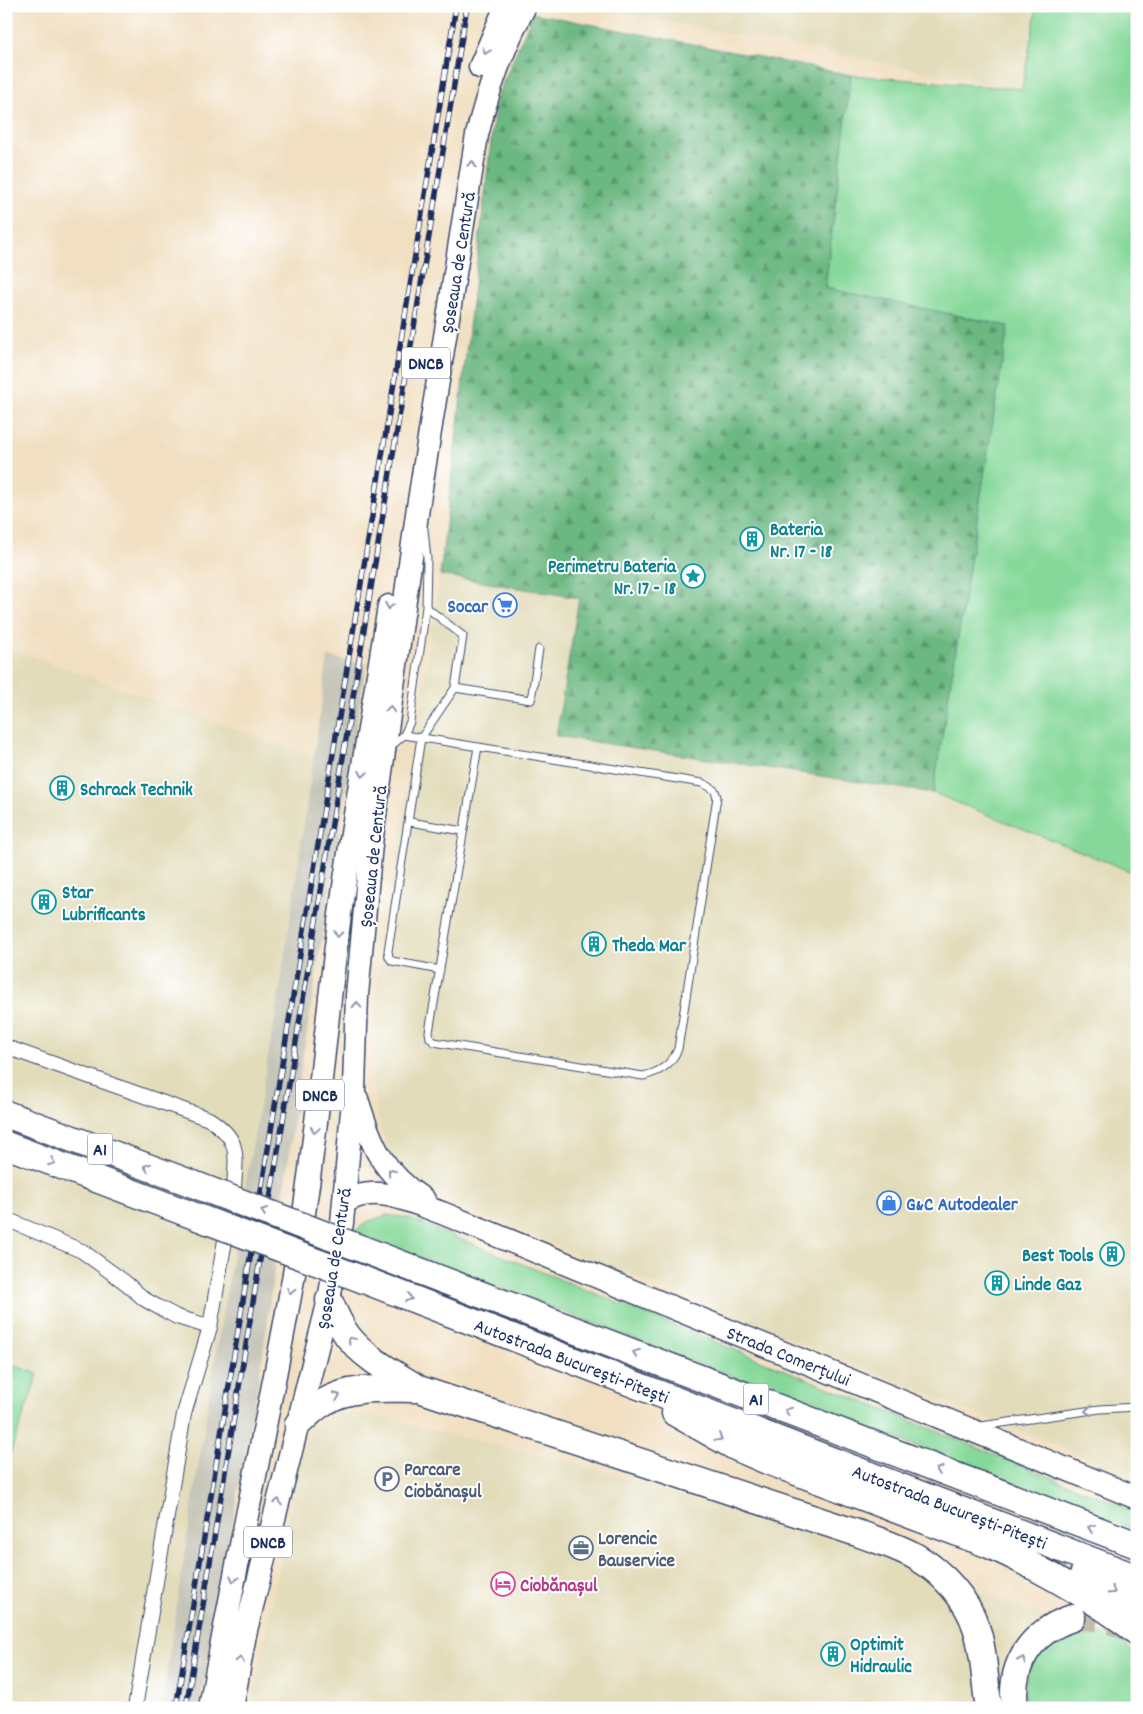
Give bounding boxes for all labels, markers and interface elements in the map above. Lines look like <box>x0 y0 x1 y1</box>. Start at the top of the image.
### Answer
one-way arrow <box>482 46 493 55</box>
one-way arrow <box>466 160 476 169</box>
street label: Șoseaua de Centură <box>436 189 485 335</box>
road number: DNCB <box>402 348 450 378</box>
place label: Bateria Nr. 17 - 18 <box>770 518 833 567</box>
building icon: Bateria Nr. 17 - 18 <box>739 526 765 552</box>
place label: Perimetru Bateria Nr. 17 - 18 <box>548 555 677 604</box>
place icon: Perimetru Bateria Nr. 17 - 18 <box>680 563 706 589</box>
supermarket icon: Socar <box>492 592 518 618</box>
place label: Socar <box>448 595 489 622</box>
one-way arrow <box>384 603 395 611</box>
one-way arrow <box>384 705 395 713</box>
one-way arrow <box>358 769 368 778</box>
building icon: Schrack Technik <box>49 775 75 801</box>
place label: Schrack Technik <box>80 778 193 805</box>
street label: Șoseaua de Centură <box>355 783 396 929</box>
place label: Star Lubrificants <box>62 881 146 930</box>
building icon: Star Lubrificants <box>31 889 57 915</box>
one-way arrow <box>333 930 344 938</box>
building icon: Theda Mar <box>581 931 607 957</box>
place label: Theda Mar <box>612 934 687 961</box>
one-way arrow <box>351 1001 362 1009</box>
road number: DNCB <box>296 1080 344 1110</box>
one-way arrow <box>310 1127 321 1135</box>
road number: A1 <box>88 1134 112 1164</box>
one-way arrow <box>47 1156 56 1166</box>
one-way arrow <box>143 1163 152 1173</box>
one-way arrow <box>387 1168 396 1177</box>
street label: Șoseaua de Centură <box>312 1185 361 1331</box>
shop icon: G&C Autodealer <box>876 1190 902 1216</box>
place label: G&C Autodealer <box>906 1193 1019 1220</box>
one-way arrow <box>260 1207 269 1217</box>
building icon: Best Tools <box>1099 1241 1125 1267</box>
place label: Best Tools <box>1022 1244 1094 1271</box>
building icon: Linde Gaz <box>984 1270 1010 1296</box>
place label: Linde Gaz <box>1014 1273 1082 1300</box>
one-way arrow <box>286 1287 296 1295</box>
one-way arrow <box>405 1292 413 1302</box>
street label: Autostrada București-Pitești <box>469 1314 672 1413</box>
street label: Strada Comerțului <box>722 1321 854 1396</box>
one-way arrow <box>348 1337 357 1346</box>
one-way arrow <box>632 1349 641 1360</box>
road number: A1 <box>744 1384 768 1415</box>
one-way arrow <box>332 1392 341 1402</box>
one-way arrow <box>1084 1405 1092 1416</box>
one-way arrow <box>784 1407 793 1418</box>
one-way arrow <box>714 1432 723 1442</box>
place label: Parcare Ciobănașul <box>404 1458 482 1507</box>
street label: Autostrada București-Pitești <box>847 1460 1050 1559</box>
one-way arrow <box>936 1465 944 1475</box>
parking icon: Parcare Ciobănașul <box>374 1466 400 1492</box>
one-way arrow <box>272 1497 283 1506</box>
one-way arrow <box>1087 1524 1096 1534</box>
road number: DNCB <box>244 1526 292 1558</box>
place label: Lorencic Bauservice <box>598 1527 675 1576</box>
office icon: Lorencic Bauservice <box>568 1535 594 1561</box>
hotel icon: Ciobănașul <box>490 1571 516 1597</box>
place label: Ciobănașul <box>520 1574 598 1601</box>
one-way arrow <box>229 1575 240 1584</box>
one-way arrow <box>1106 1585 1115 1595</box>
place label: Optimit Hidraulic <box>850 1633 912 1682</box>
building icon: Optimit Hidraulic <box>820 1641 846 1667</box>
one-way arrow <box>234 1655 245 1664</box>
one-way arrow <box>1015 1656 1026 1665</box>

